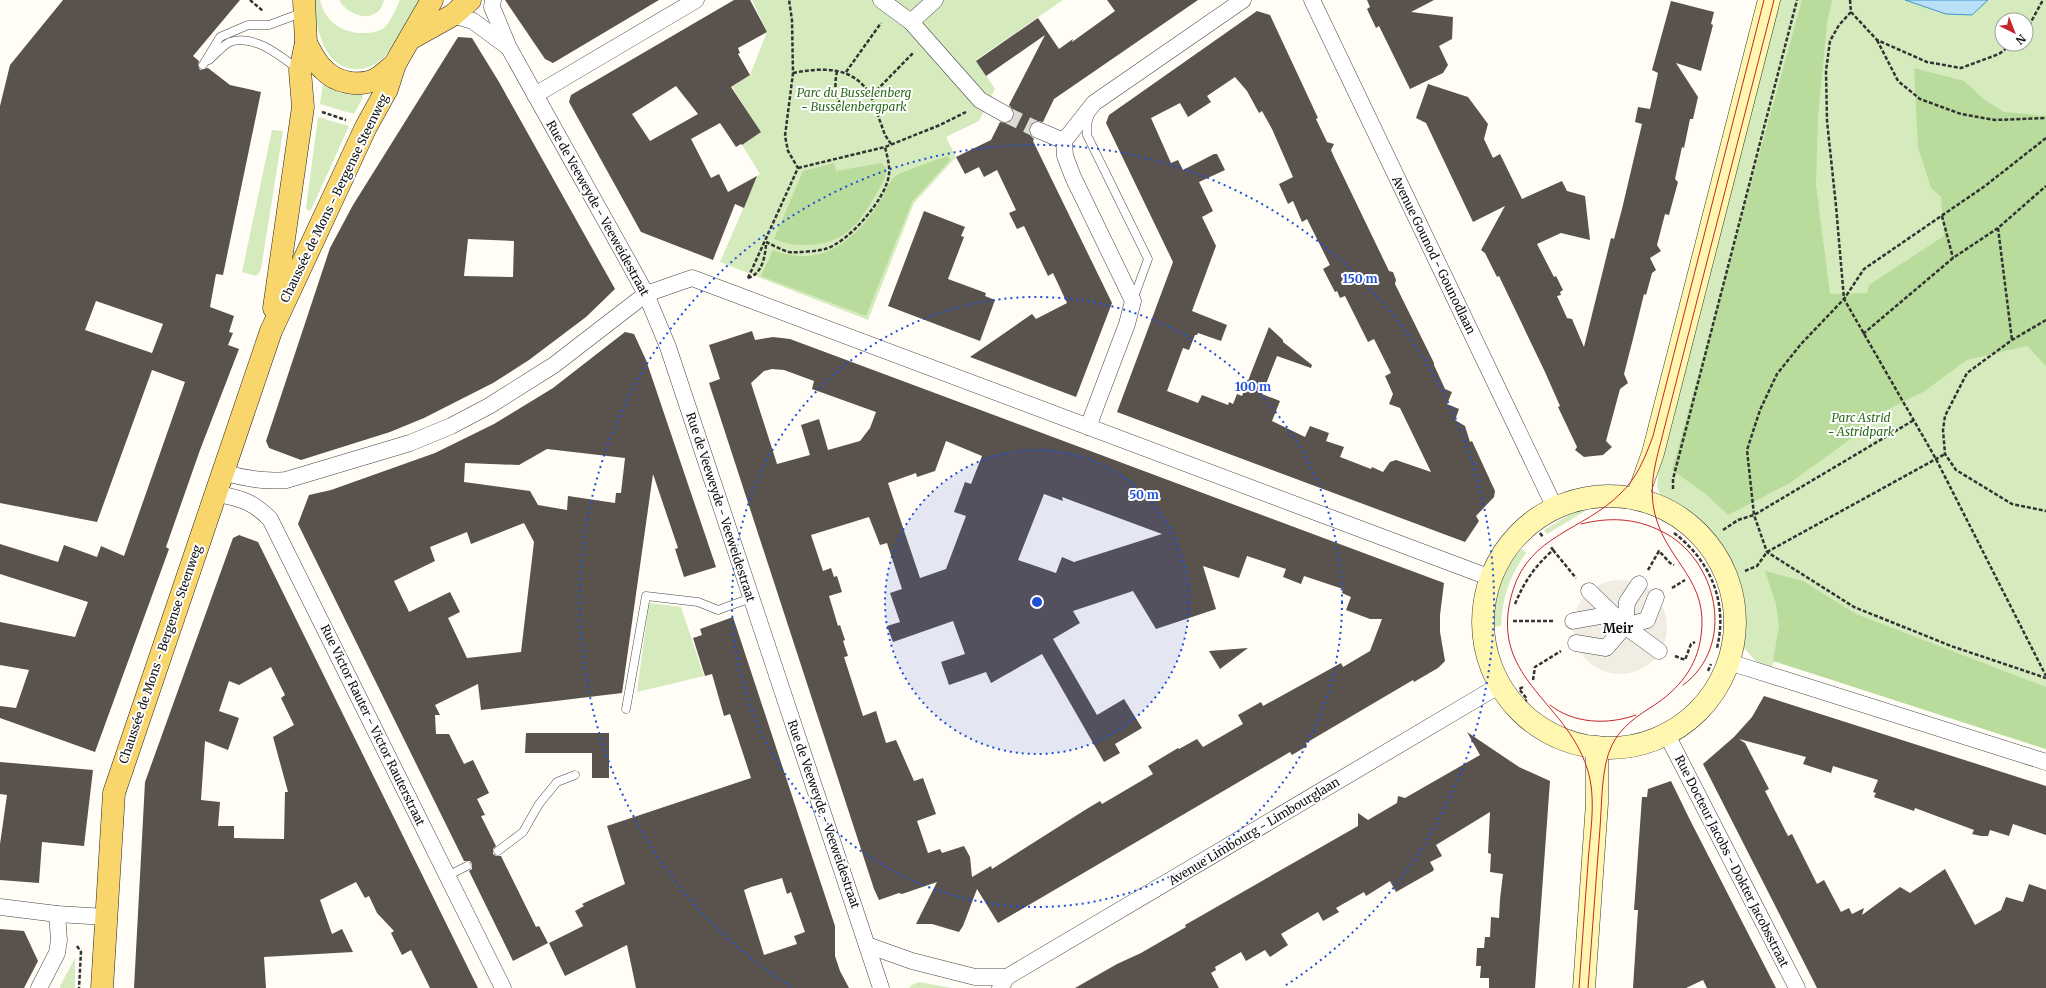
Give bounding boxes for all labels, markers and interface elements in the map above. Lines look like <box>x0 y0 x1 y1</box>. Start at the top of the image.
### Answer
north arrow <box>1994 12 2034 52</box>
text: N <box>2013 31 2029 48</box>
park label: Parc du Busselenberg - Busselenbergpark <box>797 85 912 114</box>
street label: Chaussée de Mons - Bergense Steenweg <box>277 91 392 305</box>
street label: Rue de Veeweyde - Veeweidestraat <box>543 118 653 299</box>
street label: Avenue Gounod - Gounodlaan <box>1389 173 1479 337</box>
text: 150 m <box>1343 271 1378 286</box>
text: 100 m <box>1235 379 1271 394</box>
street label: Rue de Veeweyde - Veeweidestraat <box>683 410 759 604</box>
park label: Parc Astrid - Astridpark <box>1828 410 1895 439</box>
text: 50 m <box>1129 487 1159 502</box>
street label: Chaussée de Mons - Bergense Steenweg <box>115 542 205 765</box>
centre of rings <box>1030 595 1044 609</box>
district label: Meir <box>1603 620 1633 637</box>
street label: Rue Victor Rauter - Victor Rauterstraat <box>318 622 429 828</box>
street label: Rue de Veeweyde - Veeweidestraat <box>785 718 863 911</box>
street label: Rue Docteur Jacobs - Dokter Jacobsstraat <box>1672 752 1792 970</box>
street label: Avenue Limbourg - Limbourglaan <box>1165 774 1342 889</box>

